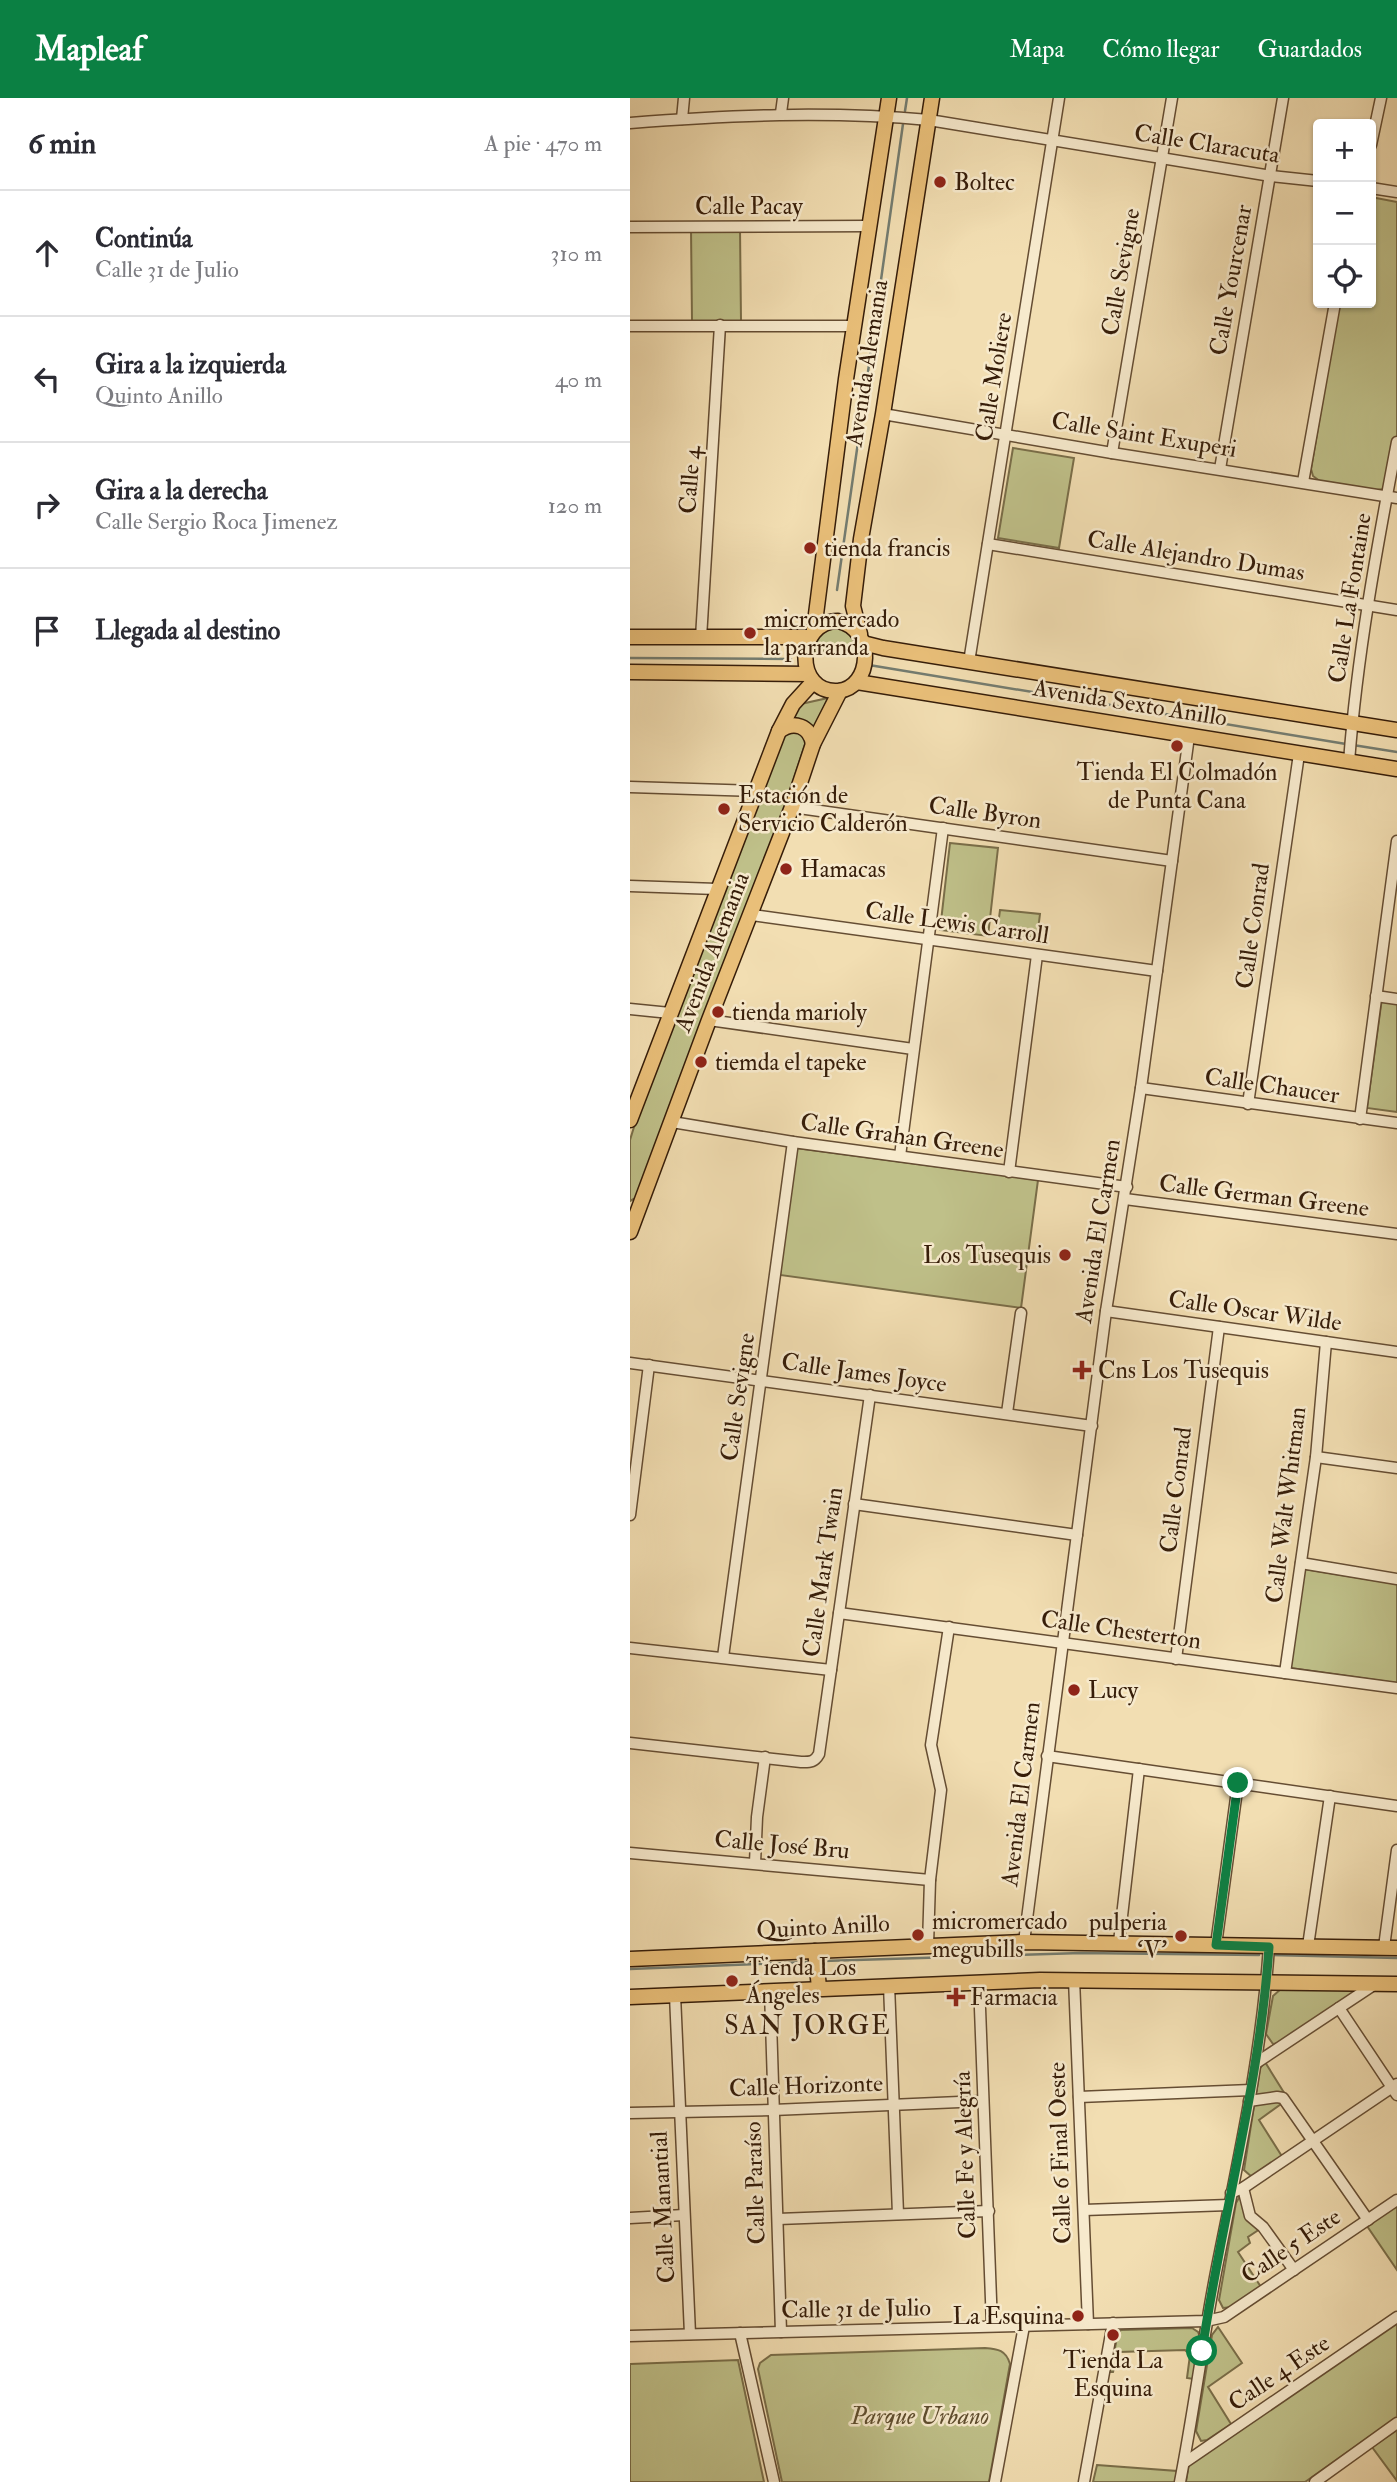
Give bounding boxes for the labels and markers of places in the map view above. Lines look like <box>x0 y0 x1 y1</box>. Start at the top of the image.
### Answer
place label: Boltec <box>954 167 1015 198</box>
marker: Boltec <box>932 174 948 190</box>
place label: tienda francis <box>824 533 950 564</box>
marker: tienda francis <box>802 540 818 556</box>
place label: micromercado la parranda <box>764 604 899 663</box>
marker: micromercado la parranda <box>742 625 758 641</box>
marker: Tienda El Colmadón de Punta Cana <box>1169 738 1185 754</box>
place label: Tienda El Colmadón de Punta Cana <box>1077 757 1277 816</box>
place label: Estación de Servicio Calderón <box>738 780 908 839</box>
marker: Estación de Servicio Calderón <box>716 801 732 817</box>
place label: Hamacas <box>800 854 886 885</box>
marker: Hamacas <box>778 861 794 877</box>
place label: tienda marioly <box>732 997 867 1028</box>
marker: tienda marioly <box>710 1004 726 1020</box>
place label: tiemda el tapeke <box>715 1047 867 1078</box>
marker: tiemda el tapeke <box>693 1054 709 1070</box>
place label: Los Tusequis <box>923 1240 1051 1271</box>
marker: Los Tusequis <box>1057 1247 1073 1263</box>
place label: Cns Los Tusequis <box>1098 1355 1269 1386</box>
marker: Cns Los Tusequis <box>1072 1360 1092 1380</box>
place label: Lucy <box>1088 1675 1138 1706</box>
marker: Lucy <box>1066 1682 1082 1698</box>
place label: micromercado megubills <box>932 1906 1067 1965</box>
place label: pulperia ‘V’ <box>1088 1907 1168 1966</box>
marker: micromercado megubills <box>910 1927 926 1943</box>
marker: pulperia ‘V’ <box>1173 1928 1189 1944</box>
place label: Tienda Los Ángeles <box>745 1952 856 2011</box>
marker: Tienda Los Ángeles <box>724 1973 740 1989</box>
place label: Farmacia <box>970 1982 1059 2013</box>
marker: Farmacia <box>948 1989 964 2005</box>
place label: La Esquina <box>953 2301 1065 2332</box>
marker: La Esquina <box>1070 2308 1086 2324</box>
marker: Tienda La Esquina <box>1105 2327 1121 2343</box>
place label: Tienda La Esquina <box>1063 2345 1164 2404</box>

